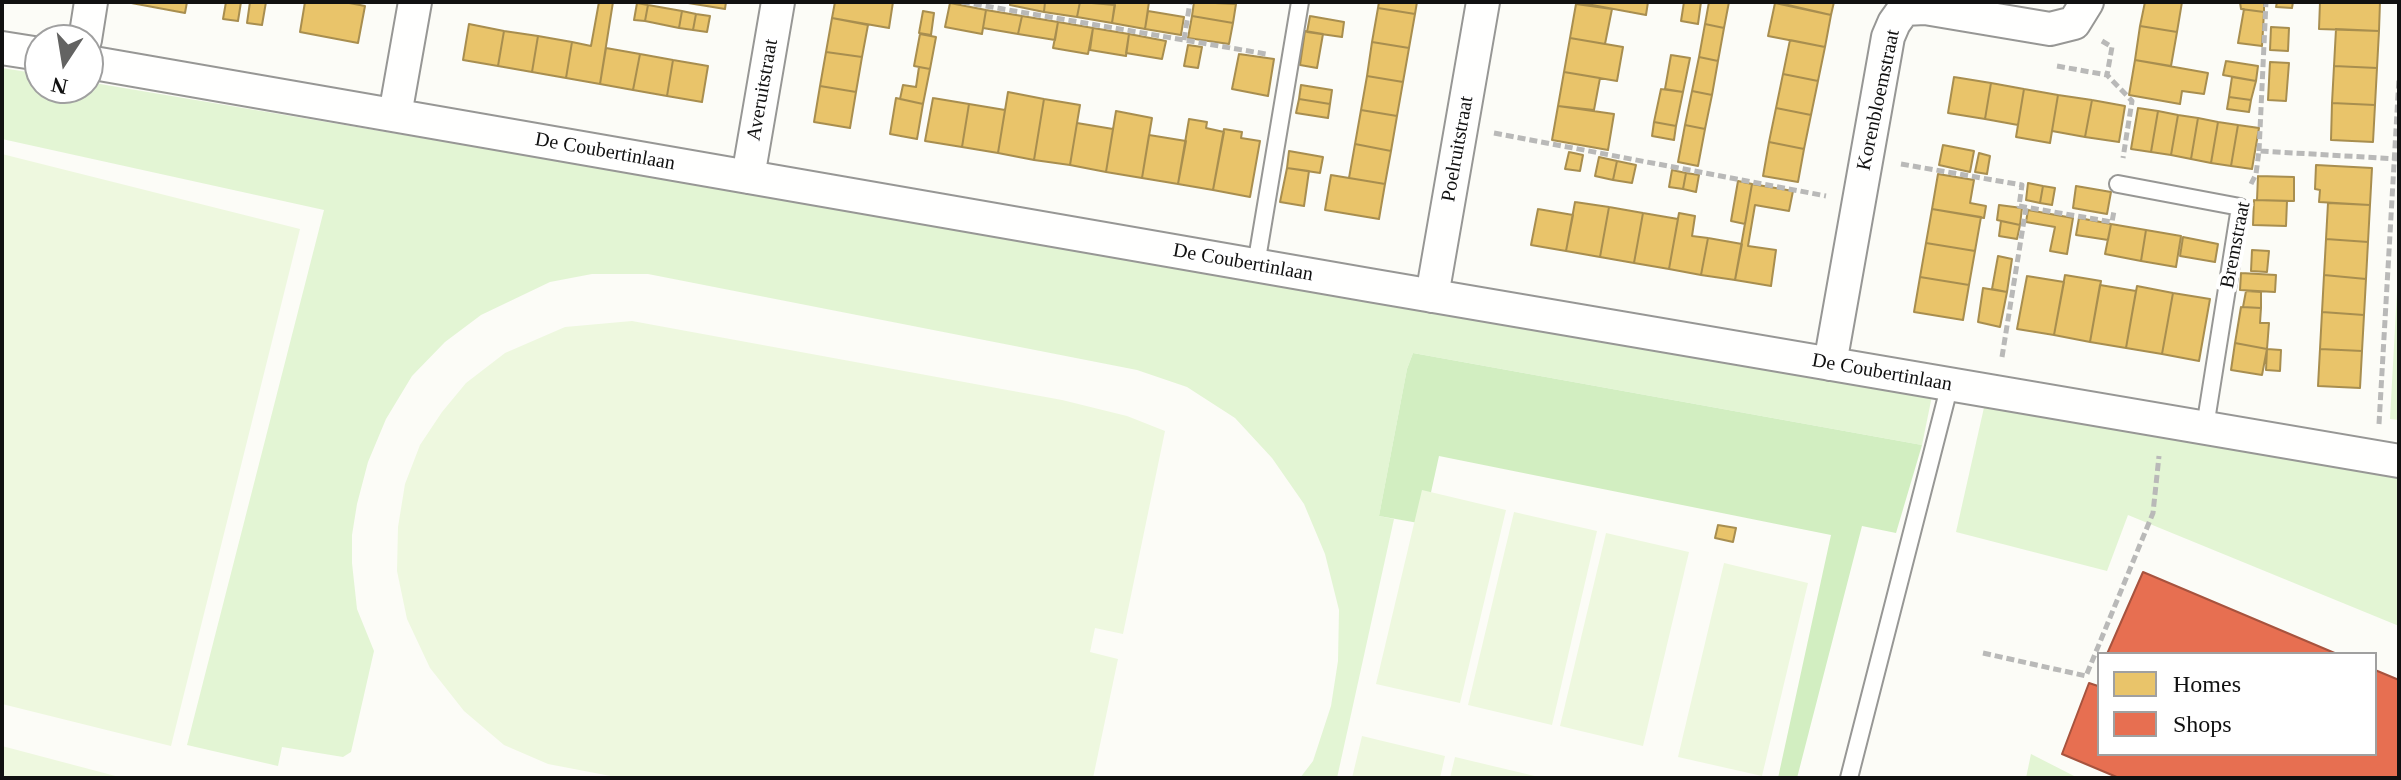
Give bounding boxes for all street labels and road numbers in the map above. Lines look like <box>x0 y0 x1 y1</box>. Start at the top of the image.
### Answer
street label: Korenbloemstraat <box>1852 27 1906 173</box>
street label: Averuitstraat <box>742 37 784 143</box>
street label: Poelruitstraat <box>1437 94 1479 204</box>
street label: De Coubertinlaan <box>533 128 677 176</box>
street label: Bremstraat <box>2216 200 2256 290</box>
street label: De Coubertinlaan <box>1171 239 1315 287</box>
street label: De Coubertinlaan <box>1810 349 1954 397</box>

